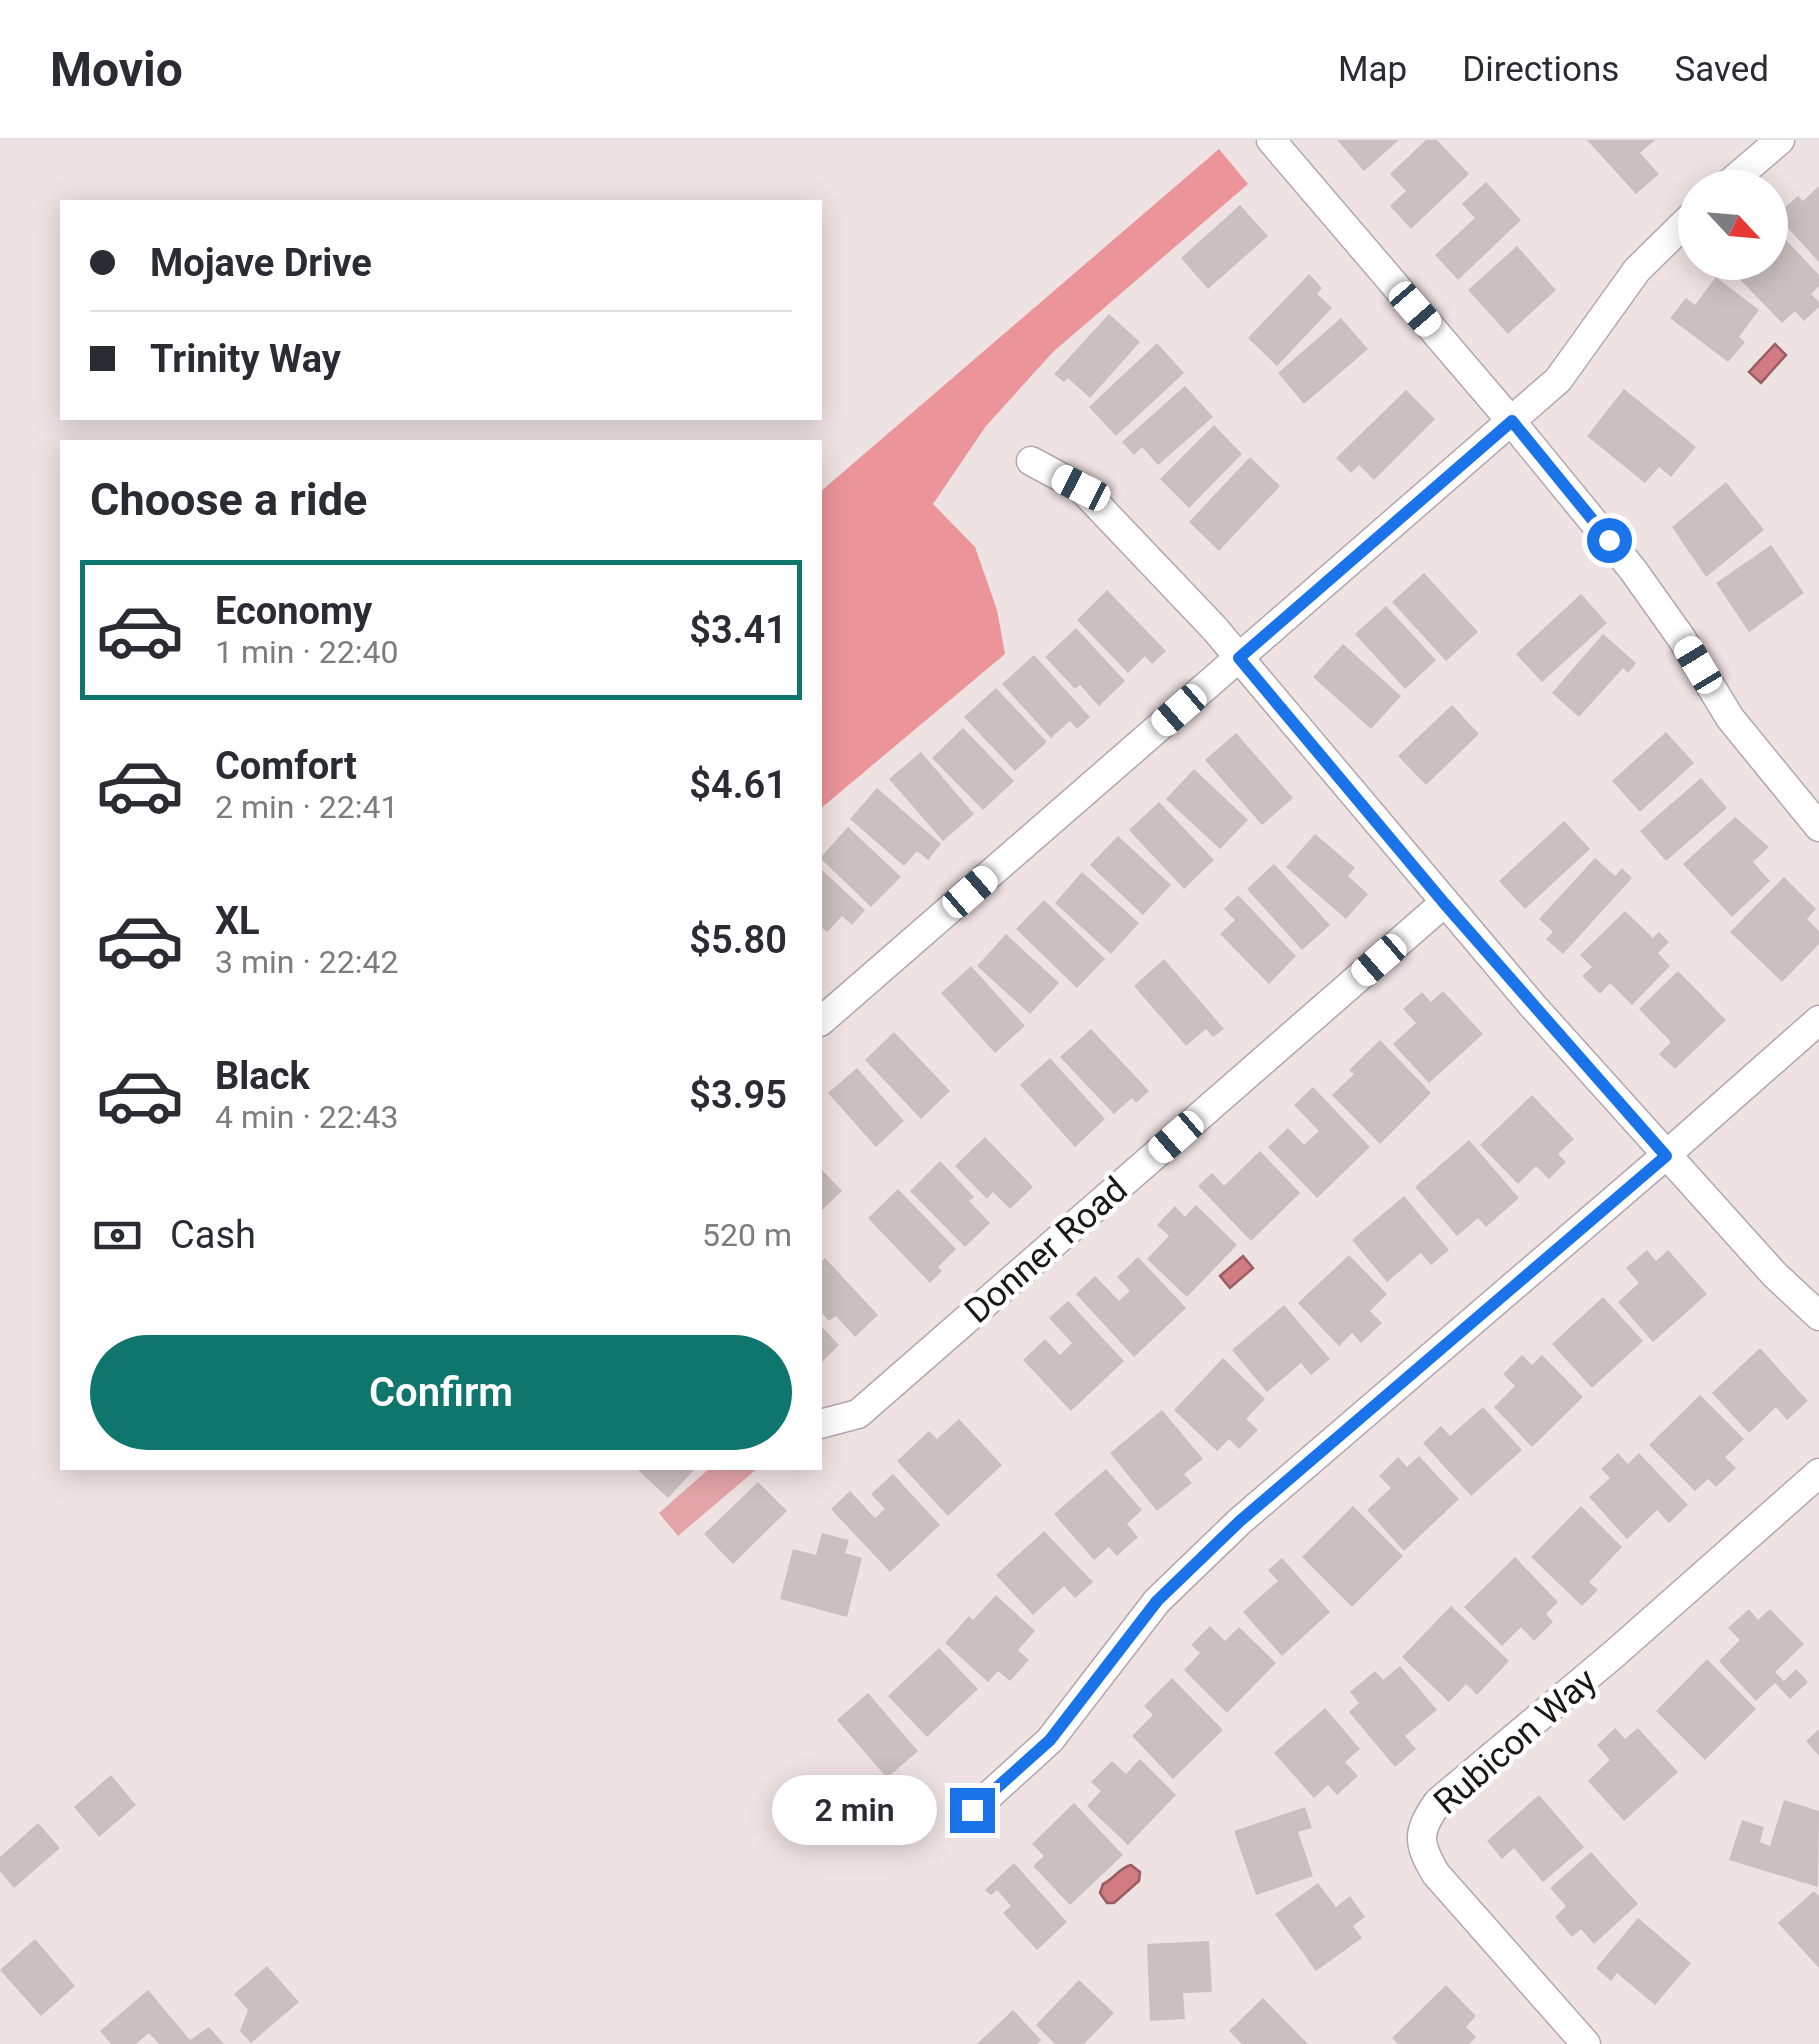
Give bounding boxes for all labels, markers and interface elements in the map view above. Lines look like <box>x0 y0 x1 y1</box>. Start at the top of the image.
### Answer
text: Movio <box>50 41 183 98</box>
text: Map <box>1338 49 1407 90</box>
text: Directions <box>1462 49 1619 90</box>
text: Saved <box>1674 49 1769 90</box>
north arrow <box>1678 170 1788 280</box>
map controls <box>1678 170 1788 280</box>
text: Mojave Drive <box>150 241 372 285</box>
car <box>1384 277 1446 341</box>
text: Trinity Way <box>150 337 341 381</box>
car <box>1047 461 1115 515</box>
text: Choose a ride <box>90 473 367 526</box>
route start <box>1587 518 1632 563</box>
icon: car <box>95 585 185 675</box>
text: Economy <box>215 589 372 633</box>
text: $3.41 <box>689 608 787 652</box>
car <box>1670 632 1726 698</box>
text: 1 min · 22:40 <box>215 633 398 671</box>
car <box>1147 679 1211 741</box>
icon: car <box>95 740 185 830</box>
text: Comfort <box>215 744 357 788</box>
text: $4.61 <box>689 763 787 807</box>
text: 2 min · 22:41 <box>215 788 398 826</box>
car <box>938 861 1002 923</box>
icon: car <box>95 895 185 985</box>
text: XL <box>215 899 260 943</box>
text: $5.80 <box>689 918 787 962</box>
car <box>1347 929 1411 991</box>
text: 3 min · 22:42 <box>215 943 398 981</box>
icon: car <box>95 1050 185 1140</box>
text: Black <box>215 1054 310 1098</box>
text: $3.95 <box>689 1073 787 1117</box>
text: 4 min · 22:43 <box>215 1098 398 1136</box>
car <box>1144 1106 1208 1168</box>
street label: Donner Road <box>957 1169 1136 1332</box>
icon: cash <box>90 1208 145 1263</box>
text: Cash <box>170 1213 256 1257</box>
text: 520 m <box>702 1216 792 1254</box>
button: Confirm <box>90 1335 792 1450</box>
street label: Rubicon Way <box>1426 1660 1605 1823</box>
callout: 2 min <box>772 1775 937 1845</box>
route end <box>950 1788 995 1833</box>
text: 2 min <box>814 1791 895 1829</box>

